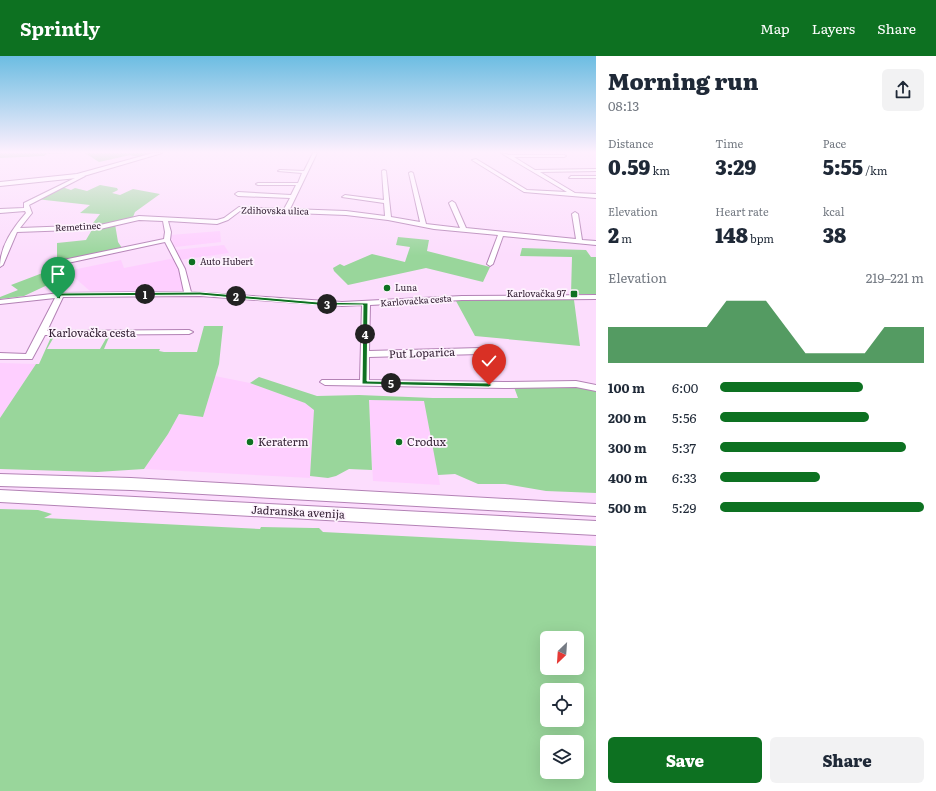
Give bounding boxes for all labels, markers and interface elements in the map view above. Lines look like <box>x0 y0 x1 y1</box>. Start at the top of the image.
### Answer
text: Sprintly <box>20 14 100 42</box>
text: Map <box>760 18 790 38</box>
text: Layers <box>812 18 855 38</box>
text: Share <box>877 18 916 38</box>
text: Morning run <box>608 64 758 97</box>
button: share <box>882 69 924 111</box>
text: 08:13 <box>608 96 639 115</box>
text: Distance <box>608 135 653 151</box>
text: Time <box>715 135 743 151</box>
text: Pace <box>823 135 846 151</box>
text: 0.59 <box>608 151 650 181</box>
text: 3:29 <box>715 151 756 181</box>
text: 5:55 <box>823 151 863 181</box>
text: km <box>650 162 670 178</box>
text: /km <box>863 162 887 178</box>
street label: Zdihovska ulica <box>241 202 309 218</box>
text: Elevation <box>608 203 658 219</box>
text: Heart rate <box>715 203 769 219</box>
text: kcal <box>823 203 844 219</box>
street label: Remetinec <box>55 218 102 234</box>
text: 2 <box>608 219 619 249</box>
text: 148 <box>715 219 748 249</box>
text: 38 <box>823 219 846 249</box>
text: m <box>619 230 632 246</box>
text: bpm <box>748 230 774 246</box>
place label: Auto Hubert <box>200 254 254 268</box>
pin <box>41 257 75 298</box>
marker: Auto Hubert <box>187 257 197 267</box>
icon: arrive <box>47 263 69 285</box>
text: Elevation <box>608 268 667 287</box>
text: 219–221 m <box>866 268 924 287</box>
place label: Luna <box>395 280 417 294</box>
marker: Luna <box>382 283 392 293</box>
pin: 1 <box>135 284 155 304</box>
text: 1 <box>143 286 147 302</box>
pin: 2 <box>226 286 246 306</box>
place label: Karlovačka 97 <box>507 286 566 300</box>
text: 2 <box>233 288 239 304</box>
marker: Karlovačka 97 <box>569 289 579 299</box>
street label: Karlovačka cesta <box>380 291 452 309</box>
pin: 3 <box>317 294 337 314</box>
text: 3 <box>324 296 330 312</box>
street label: Karlovačka cesta <box>48 324 136 340</box>
pin: 4 <box>355 324 375 344</box>
text: 4 <box>362 326 368 342</box>
street label: Put Loparica <box>389 343 455 361</box>
pin <box>472 344 506 385</box>
icon: check <box>478 350 500 372</box>
pin: 5 <box>381 373 401 393</box>
text: 5 <box>388 375 394 391</box>
text: 100 m <box>608 378 645 397</box>
text: 6:00 <box>672 378 698 397</box>
text: 200 m <box>608 408 647 427</box>
text: 5:56 <box>672 408 697 427</box>
place label: Keraterm <box>258 433 309 449</box>
place label: Crodux <box>407 433 447 449</box>
marker: Keraterm <box>245 437 255 447</box>
marker: Crodux <box>394 437 404 447</box>
text: 300 m <box>608 438 647 457</box>
text: 5:37 <box>672 438 696 457</box>
text: 400 m <box>608 468 647 487</box>
text: 6:33 <box>672 468 697 487</box>
text: 500 m <box>608 498 647 517</box>
text: 5:29 <box>672 498 696 517</box>
street label: Jadranska avenija <box>251 501 345 521</box>
north arrow <box>540 631 584 675</box>
map controls <box>540 631 584 779</box>
button: locate <box>540 683 584 727</box>
button: layers <box>540 735 584 779</box>
button: Save <box>608 737 762 783</box>
button: Share <box>770 737 924 783</box>

